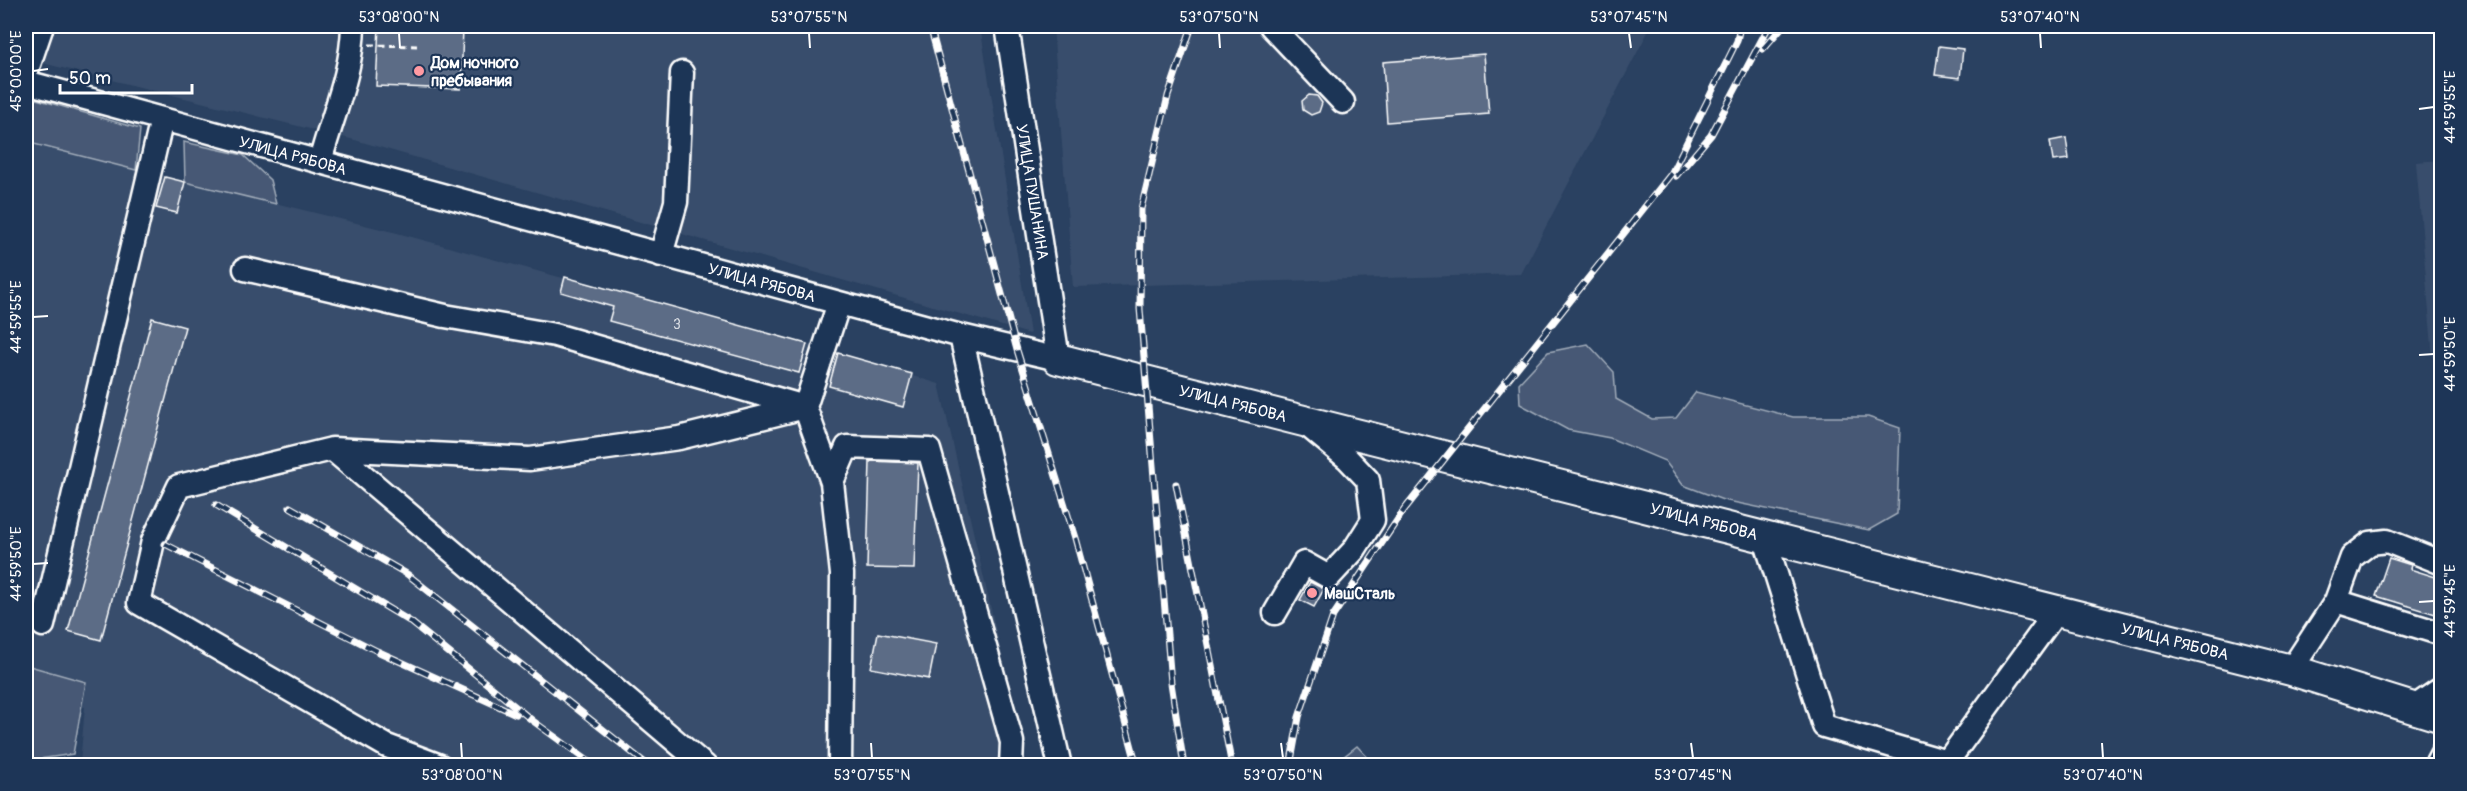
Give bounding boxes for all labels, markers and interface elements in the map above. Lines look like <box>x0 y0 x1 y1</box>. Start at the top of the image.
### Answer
text: 53°08'00"N <box>359 8 439 27</box>
text: 53°07'55"N <box>771 8 847 27</box>
text: 53°07'50"N <box>1180 8 1258 27</box>
text: 53°07'45"N <box>1590 8 1668 27</box>
text: 53°07'40"N <box>2000 8 2080 27</box>
text: 45°00'00"E <box>7 30 26 112</box>
place label: Дом ночного пребывания <box>430 53 519 91</box>
scale bar <box>60 57 192 95</box>
marker: Дом ночного пребывания <box>412 64 426 78</box>
text: 50 m <box>69 67 111 90</box>
text: 44°59'55"E <box>2441 70 2460 143</box>
street label: УЛИЦА ПУШАНИНА <box>1011 123 1053 261</box>
street label: УЛИЦА РЯБОВА <box>237 132 349 180</box>
street label: УЛИЦА РЯБОВА <box>706 259 818 307</box>
text: 44°59'55"E <box>7 280 26 353</box>
house number: 3 <box>673 316 681 333</box>
text: 44°59'50"E <box>2441 316 2460 392</box>
street label: УЛИЦА РЯБОВА <box>1177 381 1289 427</box>
street label: УЛИЦА РЯБОВА <box>1648 499 1760 545</box>
text: 44°59'50"E <box>7 526 26 602</box>
text: 44°59'45"E <box>2441 564 2460 638</box>
place label: МашСталь <box>1324 584 1395 604</box>
marker: МашСталь <box>1305 586 1319 600</box>
street label: УЛИЦА РЯБОВА <box>2119 619 2231 665</box>
text: 53°08'00"N <box>422 766 502 785</box>
text: 53°07'55"N <box>834 766 910 785</box>
text: 53°07'50"N <box>1244 766 1322 785</box>
text: 53°07'45"N <box>1654 766 1732 785</box>
text: 53°07'40"N <box>2063 766 2143 785</box>

